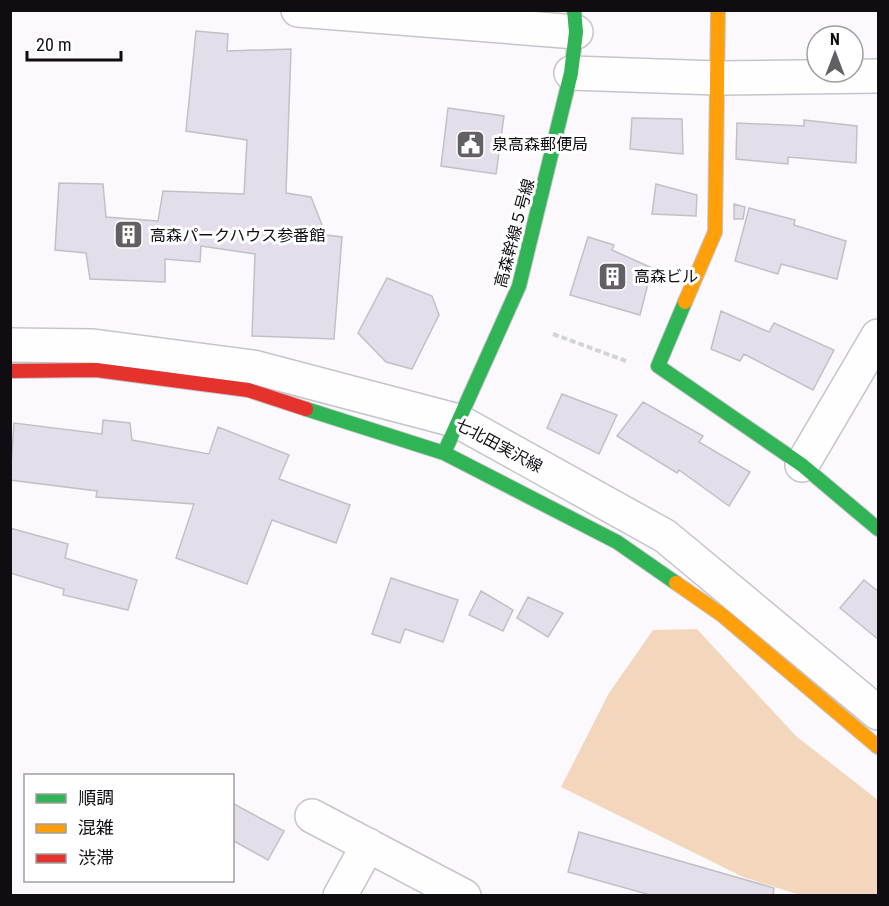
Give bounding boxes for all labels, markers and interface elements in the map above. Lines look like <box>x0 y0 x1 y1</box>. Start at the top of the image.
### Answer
scale bar <box>27 24 122 62</box>
north arrow <box>805 24 865 84</box>
text: N <box>830 30 840 49</box>
text: 20 m <box>36 34 71 55</box>
public building icon: 泉高森郵便局 <box>455 128 487 160</box>
place label: 泉高森郵便局 <box>492 135 588 154</box>
street label: 高森幹線５号線 <box>491 177 538 290</box>
building icon: 高森パークハウス参番館 <box>113 219 145 251</box>
place label: 高森パークハウス参番館 <box>150 226 325 245</box>
building icon: 高森ビル <box>597 260 629 292</box>
place label: 高森ビル <box>634 267 698 286</box>
street label: 七北田実沢線 <box>452 415 546 476</box>
legend <box>24 774 234 882</box>
text: 順調 <box>78 787 114 808</box>
text: 混雑 <box>78 817 114 838</box>
text: 渋滞 <box>78 847 114 868</box>

